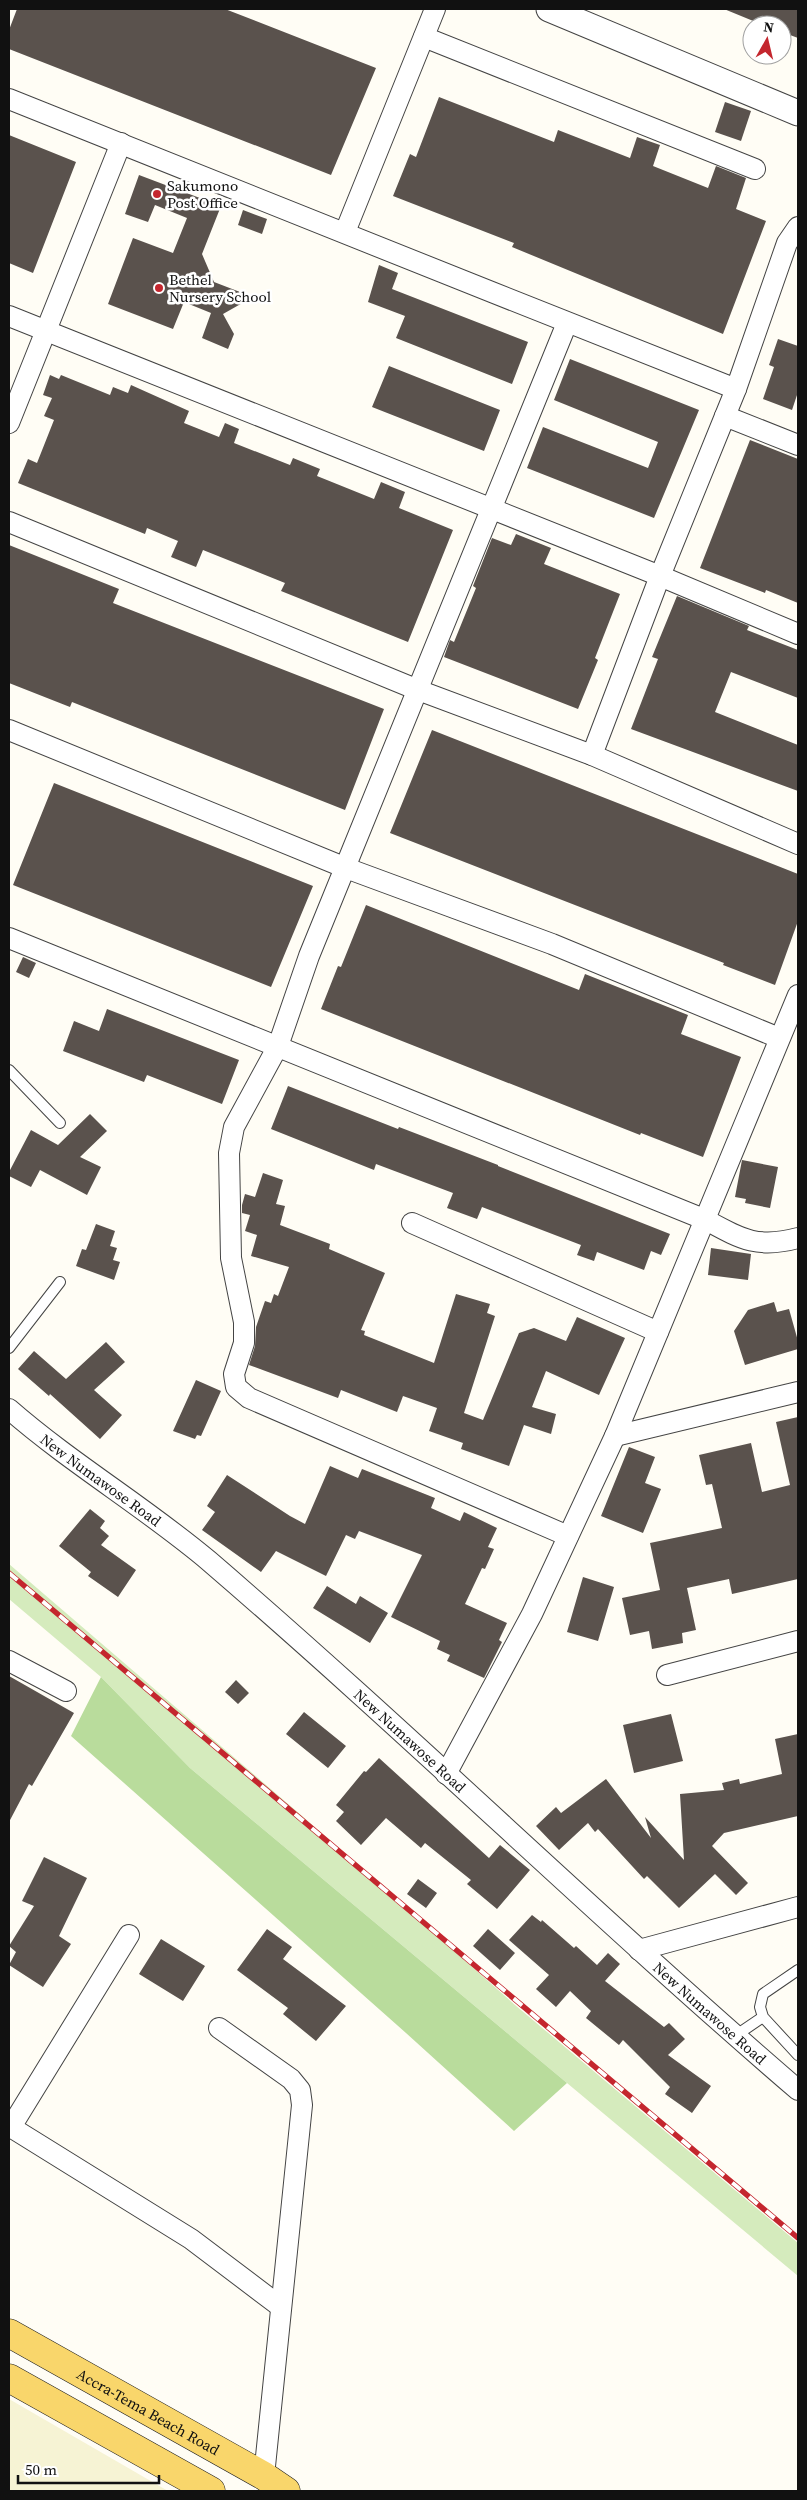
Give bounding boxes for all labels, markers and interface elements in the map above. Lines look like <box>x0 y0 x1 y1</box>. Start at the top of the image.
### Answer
north arrow <box>742 15 792 65</box>
text: N <box>762 17 775 38</box>
place label: Sakumono Post Office <box>167 175 238 213</box>
marker: Sakumono Post Office <box>151 188 163 200</box>
place label: Bethel Nursery School <box>169 269 272 307</box>
marker: Bethel Nursery School <box>153 282 165 294</box>
street label: New Numawose Road <box>36 1428 166 1531</box>
street label: New Numawose Road <box>350 1684 471 1797</box>
street label: New Numawose Road <box>649 1957 772 2069</box>
street label: Accra-Tema Beach Road <box>73 2363 224 2460</box>
scale bar <box>18 2452 159 2484</box>
text: 50 m <box>25 2459 57 2480</box>

